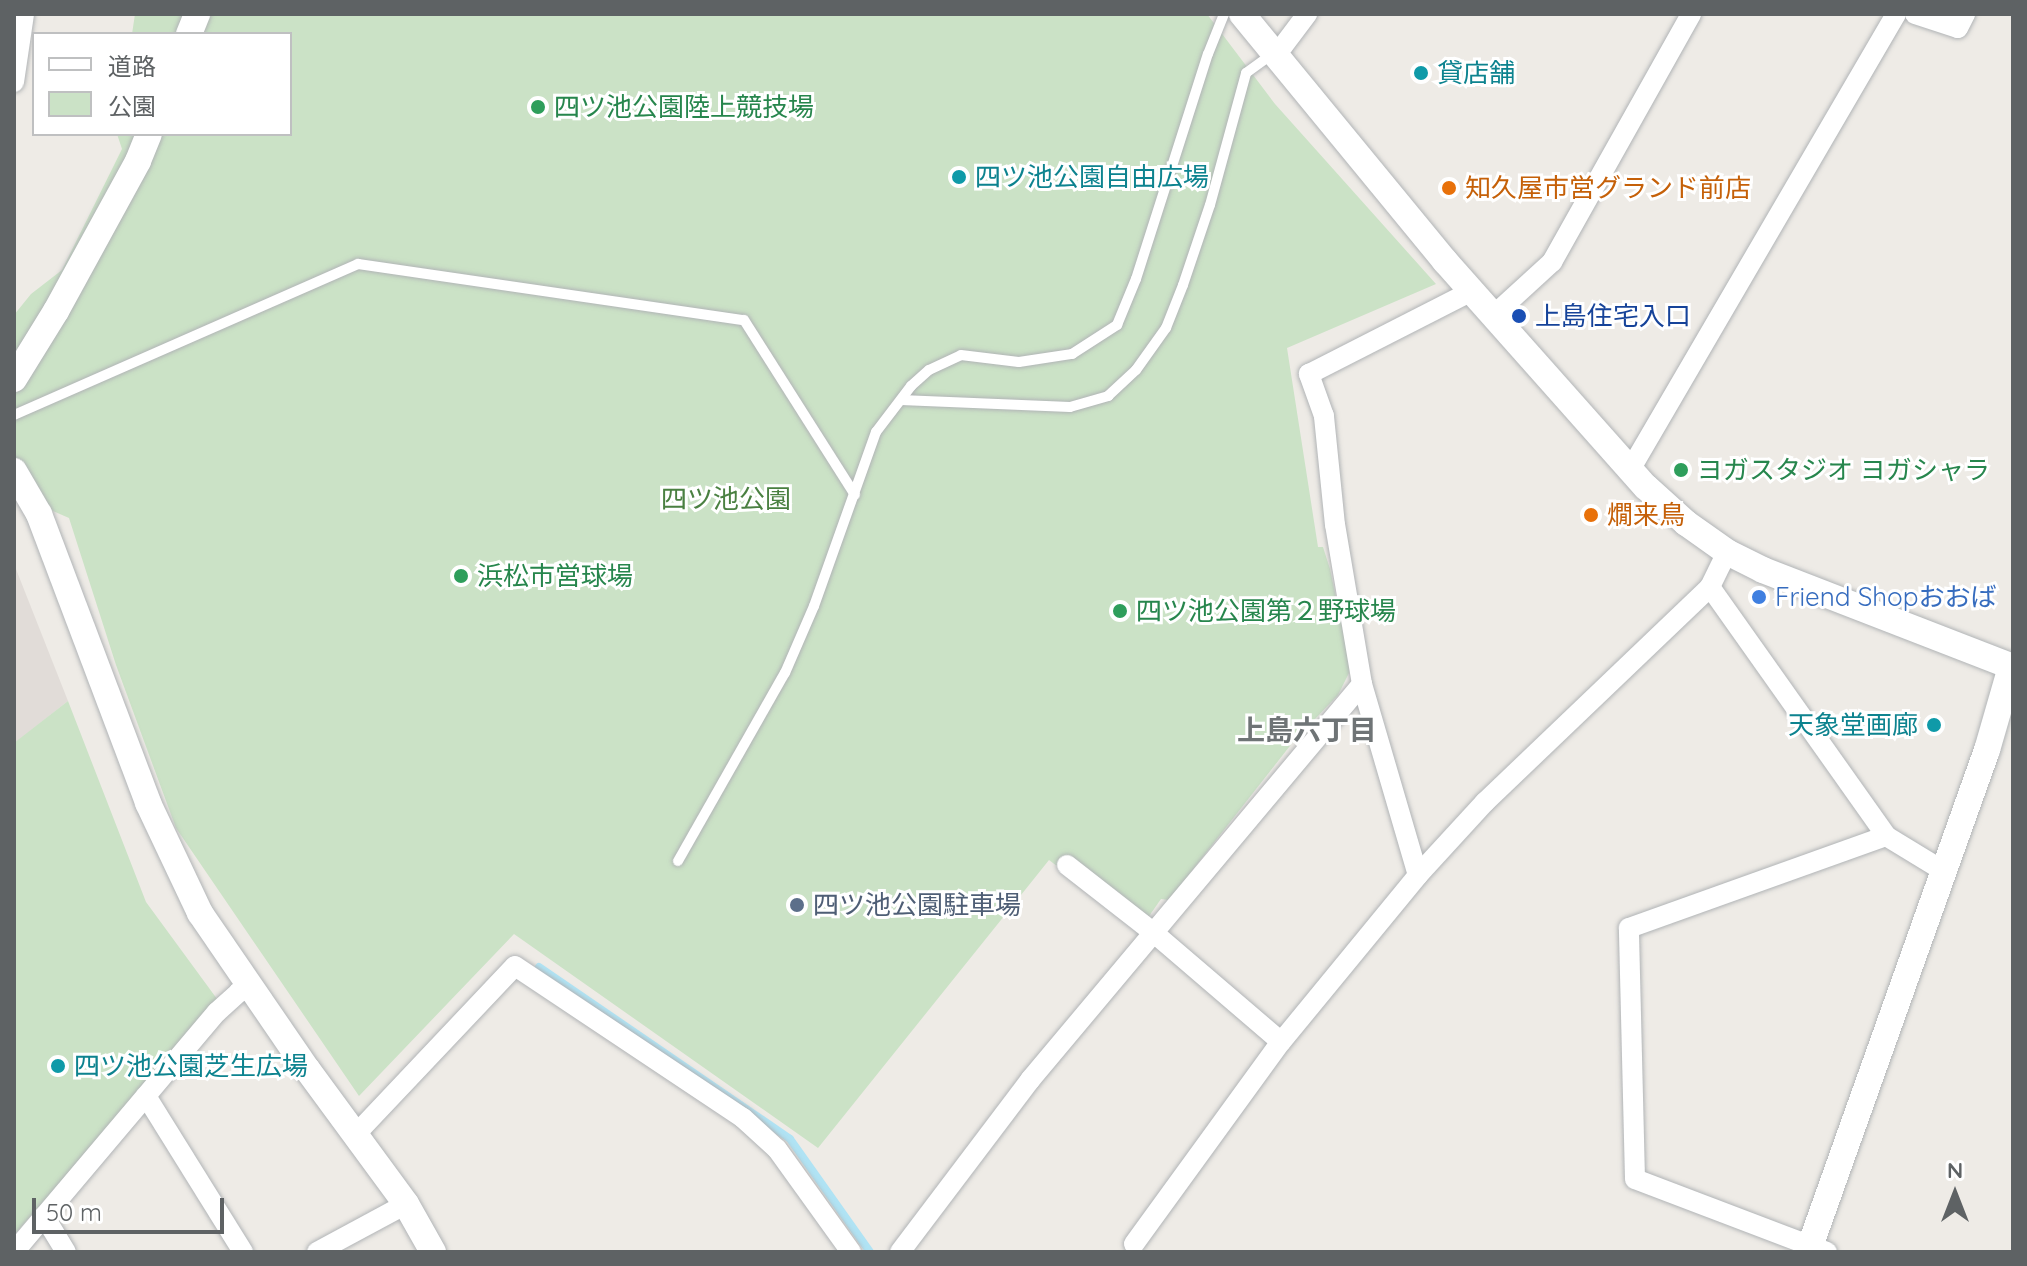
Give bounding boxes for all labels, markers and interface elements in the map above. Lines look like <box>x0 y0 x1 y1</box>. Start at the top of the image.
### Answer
legend <box>32 32 292 136</box>
text: 道路 <box>108 51 156 81</box>
place label: 貸店舗 <box>1437 57 1515 89</box>
marker: 貸店舗 <box>1412 64 1430 82</box>
text: 公園 <box>108 91 156 121</box>
place label: 四ツ池公園陸上競技場 <box>554 91 814 123</box>
marker: 四ツ池公園陸上競技場 <box>529 98 547 116</box>
place label: 四ツ池公園自由広場 <box>975 161 1209 193</box>
marker: 四ツ池公園自由広場 <box>950 168 968 186</box>
place label: 知久屋市営グランド前店 <box>1465 172 1751 204</box>
marker: 知久屋市営グランド前店 <box>1440 179 1458 197</box>
place label: 上島住宅入口 <box>1535 300 1691 332</box>
marker: 上島住宅入口 <box>1510 307 1528 325</box>
place label: ヨガスタジオ ヨガシャラ <box>1697 454 1990 486</box>
marker: ヨガスタジオ ヨガシャラ <box>1672 461 1690 479</box>
park label: 四ツ池公園 <box>661 483 791 515</box>
place label: 燗来鳥 <box>1607 499 1685 531</box>
marker: 燗来鳥 <box>1582 506 1600 524</box>
place label: 浜松市営球場 <box>477 560 633 592</box>
marker: 浜松市営球場 <box>452 567 470 585</box>
place label: Friend Shopおおば <box>1775 581 1996 613</box>
marker: Friend Shopおおば <box>1750 588 1768 606</box>
place label: 四ツ池公園第２野球場 <box>1136 595 1396 627</box>
marker: 四ツ池公園第２野球場 <box>1111 602 1129 620</box>
place label: 天象堂画廊 <box>1788 709 1918 741</box>
district label: 上島六丁目 <box>1237 713 1377 747</box>
marker: 天象堂画廊 <box>1925 716 1943 734</box>
place label: 四ツ池公園駐車場 <box>813 889 1021 921</box>
marker: 四ツ池公園駐車場 <box>788 896 806 914</box>
place label: 四ツ池公園芝生広場 <box>74 1050 308 1082</box>
marker: 四ツ池公園芝生広場 <box>49 1057 67 1075</box>
north arrow <box>1915 1154 1995 1234</box>
text: N <box>1947 1156 1963 1184</box>
scale bar <box>36 1182 228 1232</box>
text: 50 m <box>46 1197 102 1227</box>

